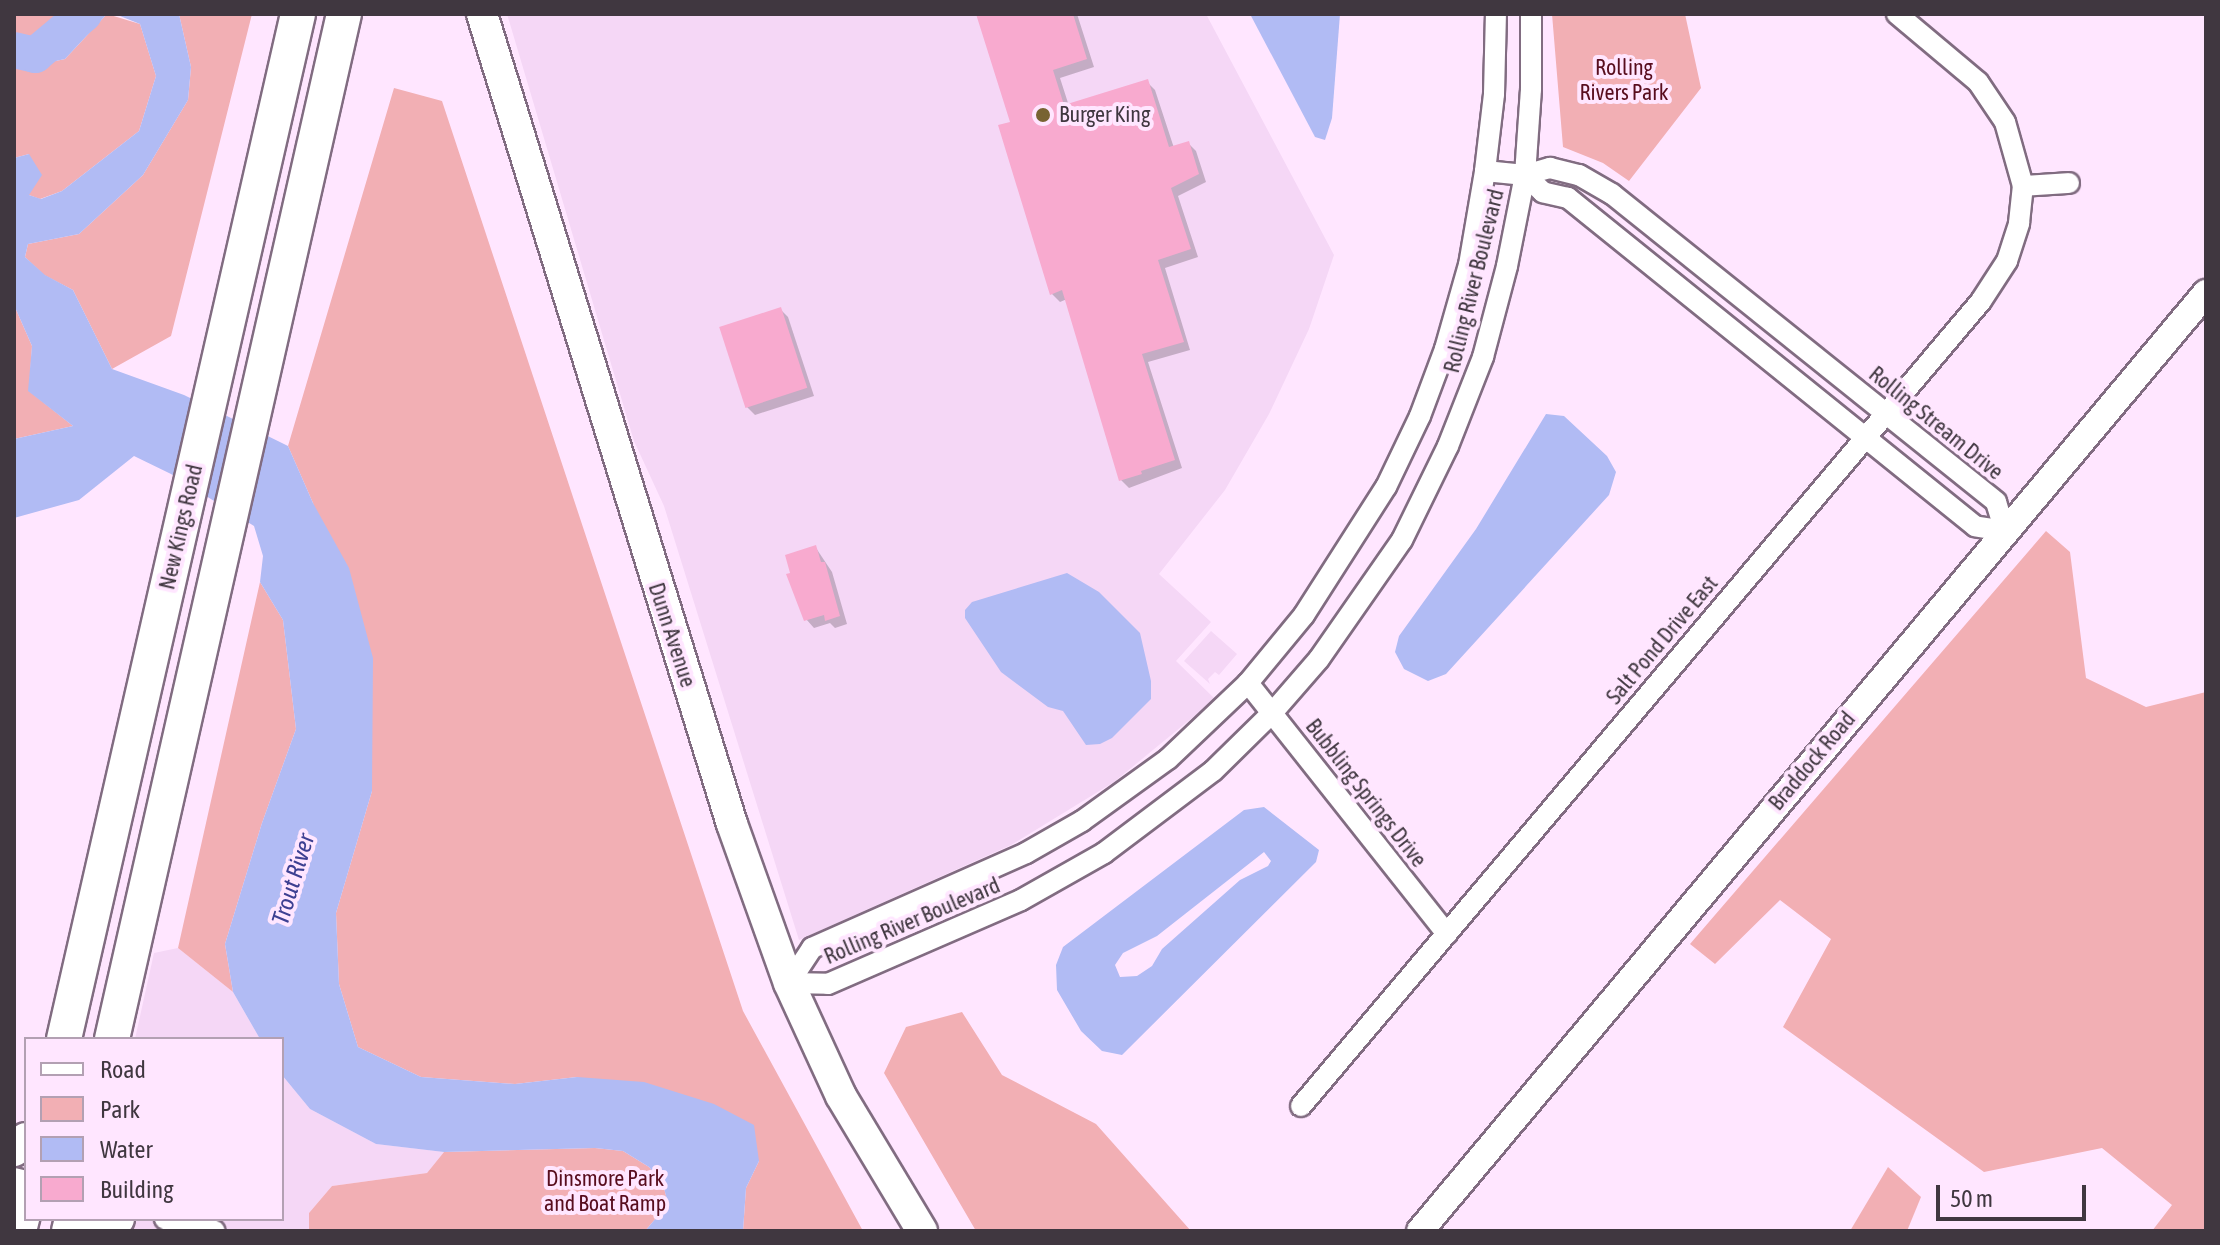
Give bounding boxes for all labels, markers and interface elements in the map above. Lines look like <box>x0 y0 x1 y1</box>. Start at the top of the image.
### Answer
park label: Rolling Rivers Park <box>1580 54 1668 106</box>
place label: Burger King <box>1059 102 1150 128</box>
marker: Burger King <box>1034 106 1052 124</box>
street label: Rolling River Boulevard <box>1438 186 1510 376</box>
street label: Rolling Stream Drive <box>1864 361 2008 485</box>
street label: New Kings Road <box>154 462 208 592</box>
street label: Salt Pond Drive East <box>1601 571 1723 709</box>
street label: Dunn Avenue <box>643 579 701 691</box>
street label: Braddock Road <box>1763 706 1861 816</box>
street label: Bubbling Springs Drive <box>1300 714 1432 872</box>
water label: Trout River <box>266 830 320 928</box>
street label: Rolling River Boulevard <box>820 872 1004 970</box>
legend <box>24 1037 284 1221</box>
text: Road <box>100 1056 146 1083</box>
text: Park <box>100 1096 140 1123</box>
text: Water <box>100 1136 153 1163</box>
park label: Dinsmore Park and Boat Ramp <box>544 1165 666 1216</box>
scale bar <box>1940 1169 2090 1219</box>
text: Building <box>100 1176 173 1203</box>
text: 50 m <box>1950 1185 1993 1212</box>

